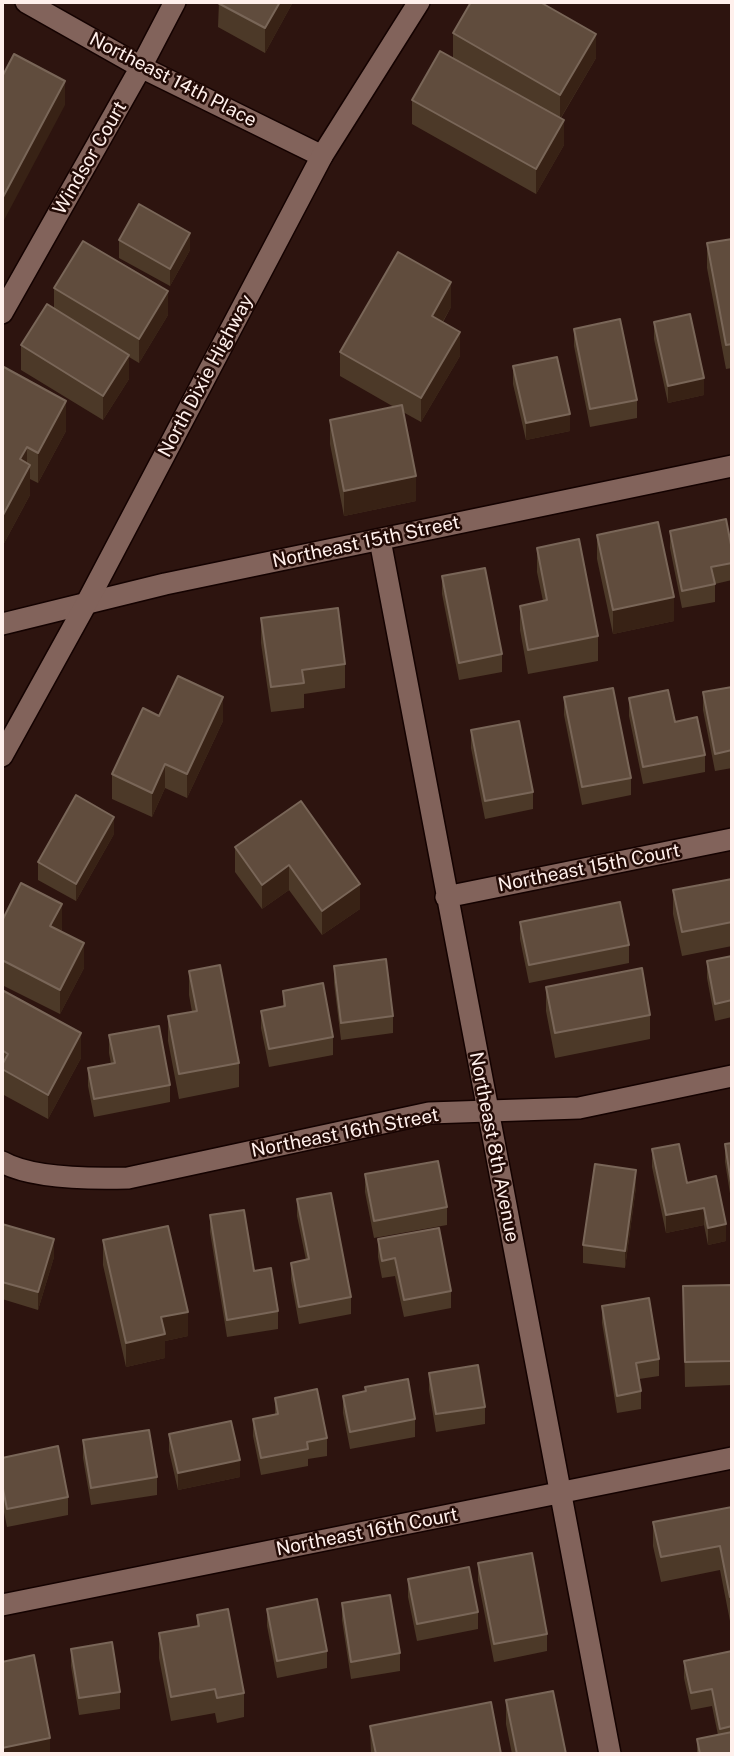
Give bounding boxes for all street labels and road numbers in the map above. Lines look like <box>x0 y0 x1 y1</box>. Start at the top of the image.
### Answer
street label: Northeast 14th Place <box>85 28 261 132</box>
street label: Windsor Court <box>48 97 132 219</box>
street label: North Dixie Highway <box>154 291 258 461</box>
street label: Northeast 15th Street <box>270 511 462 573</box>
street label: Northeast 15th Court <box>496 839 682 897</box>
street label: Northeast 8th Avenue <box>464 1050 524 1244</box>
street label: Northeast 16th Street <box>249 1104 441 1162</box>
street label: Northeast 16th Court <box>274 1503 460 1561</box>

